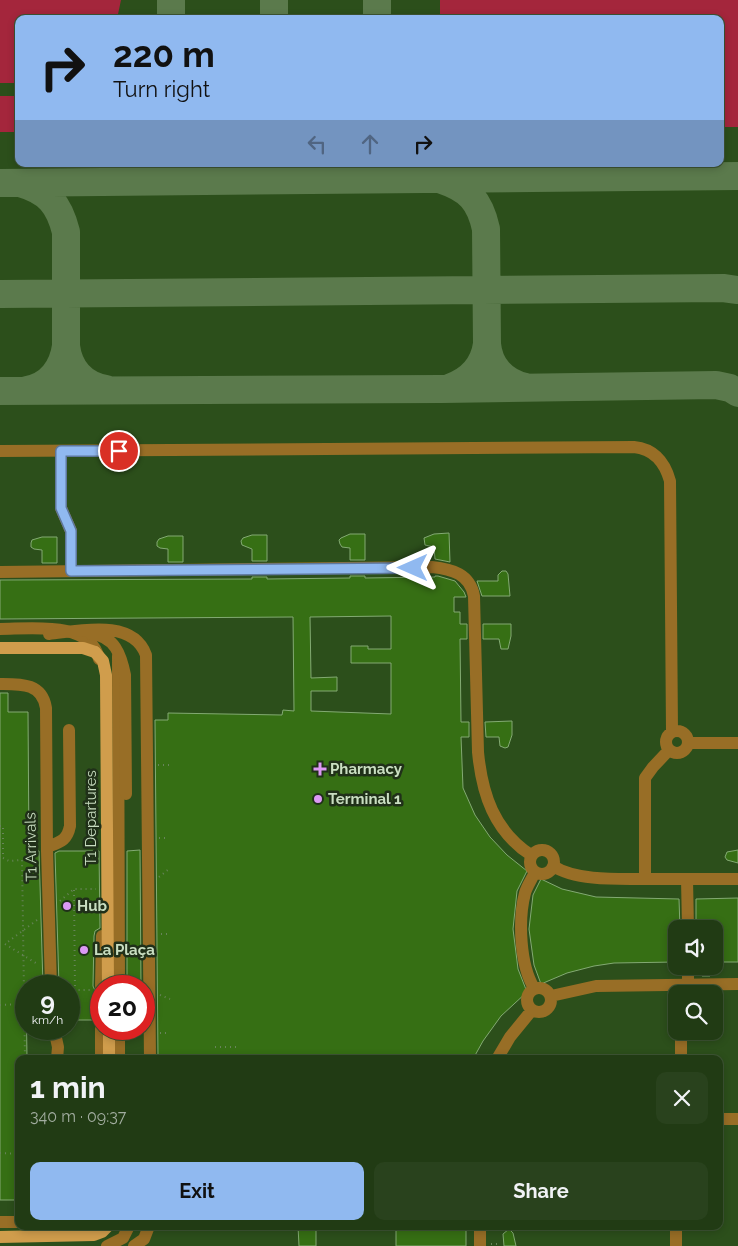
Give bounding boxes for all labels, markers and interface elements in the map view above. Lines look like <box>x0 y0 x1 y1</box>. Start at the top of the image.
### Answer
text: 220 m <box>113 34 215 75</box>
icon: right <box>30 35 95 100</box>
text: Turn right <box>113 76 210 102</box>
icon: left <box>303 130 331 158</box>
icon: ahead <box>356 130 384 158</box>
icon: right <box>409 130 437 158</box>
pin <box>98 430 140 472</box>
icon: arrive <box>105 437 133 465</box>
position arrow <box>386 541 438 593</box>
place label: Pharmacy <box>330 760 403 778</box>
marker: Pharmacy <box>314 763 326 775</box>
street label: T1 Departures <box>82 770 100 866</box>
place label: Terminal 1 <box>328 790 402 808</box>
marker: Terminal 1 <box>312 793 324 805</box>
street label: T1 Arrivals <box>21 812 41 882</box>
place label: Hub <box>77 897 107 915</box>
marker: Hub <box>61 900 73 912</box>
map controls <box>668 920 723 1040</box>
button: sound <box>668 920 723 975</box>
place label: La Plaça <box>94 941 155 959</box>
marker: La Plaça <box>78 944 90 956</box>
speed limit sign: 20 <box>90 975 155 1040</box>
button: search <box>668 985 723 1040</box>
text: 9 <box>40 986 55 1016</box>
text: km/h <box>32 1013 63 1027</box>
text: 1 min <box>30 1070 106 1105</box>
button: close <box>656 1072 708 1124</box>
text: 340 m · 09:37 <box>30 1107 126 1126</box>
button: Exit <box>30 1162 364 1220</box>
button: Share <box>374 1162 708 1220</box>

